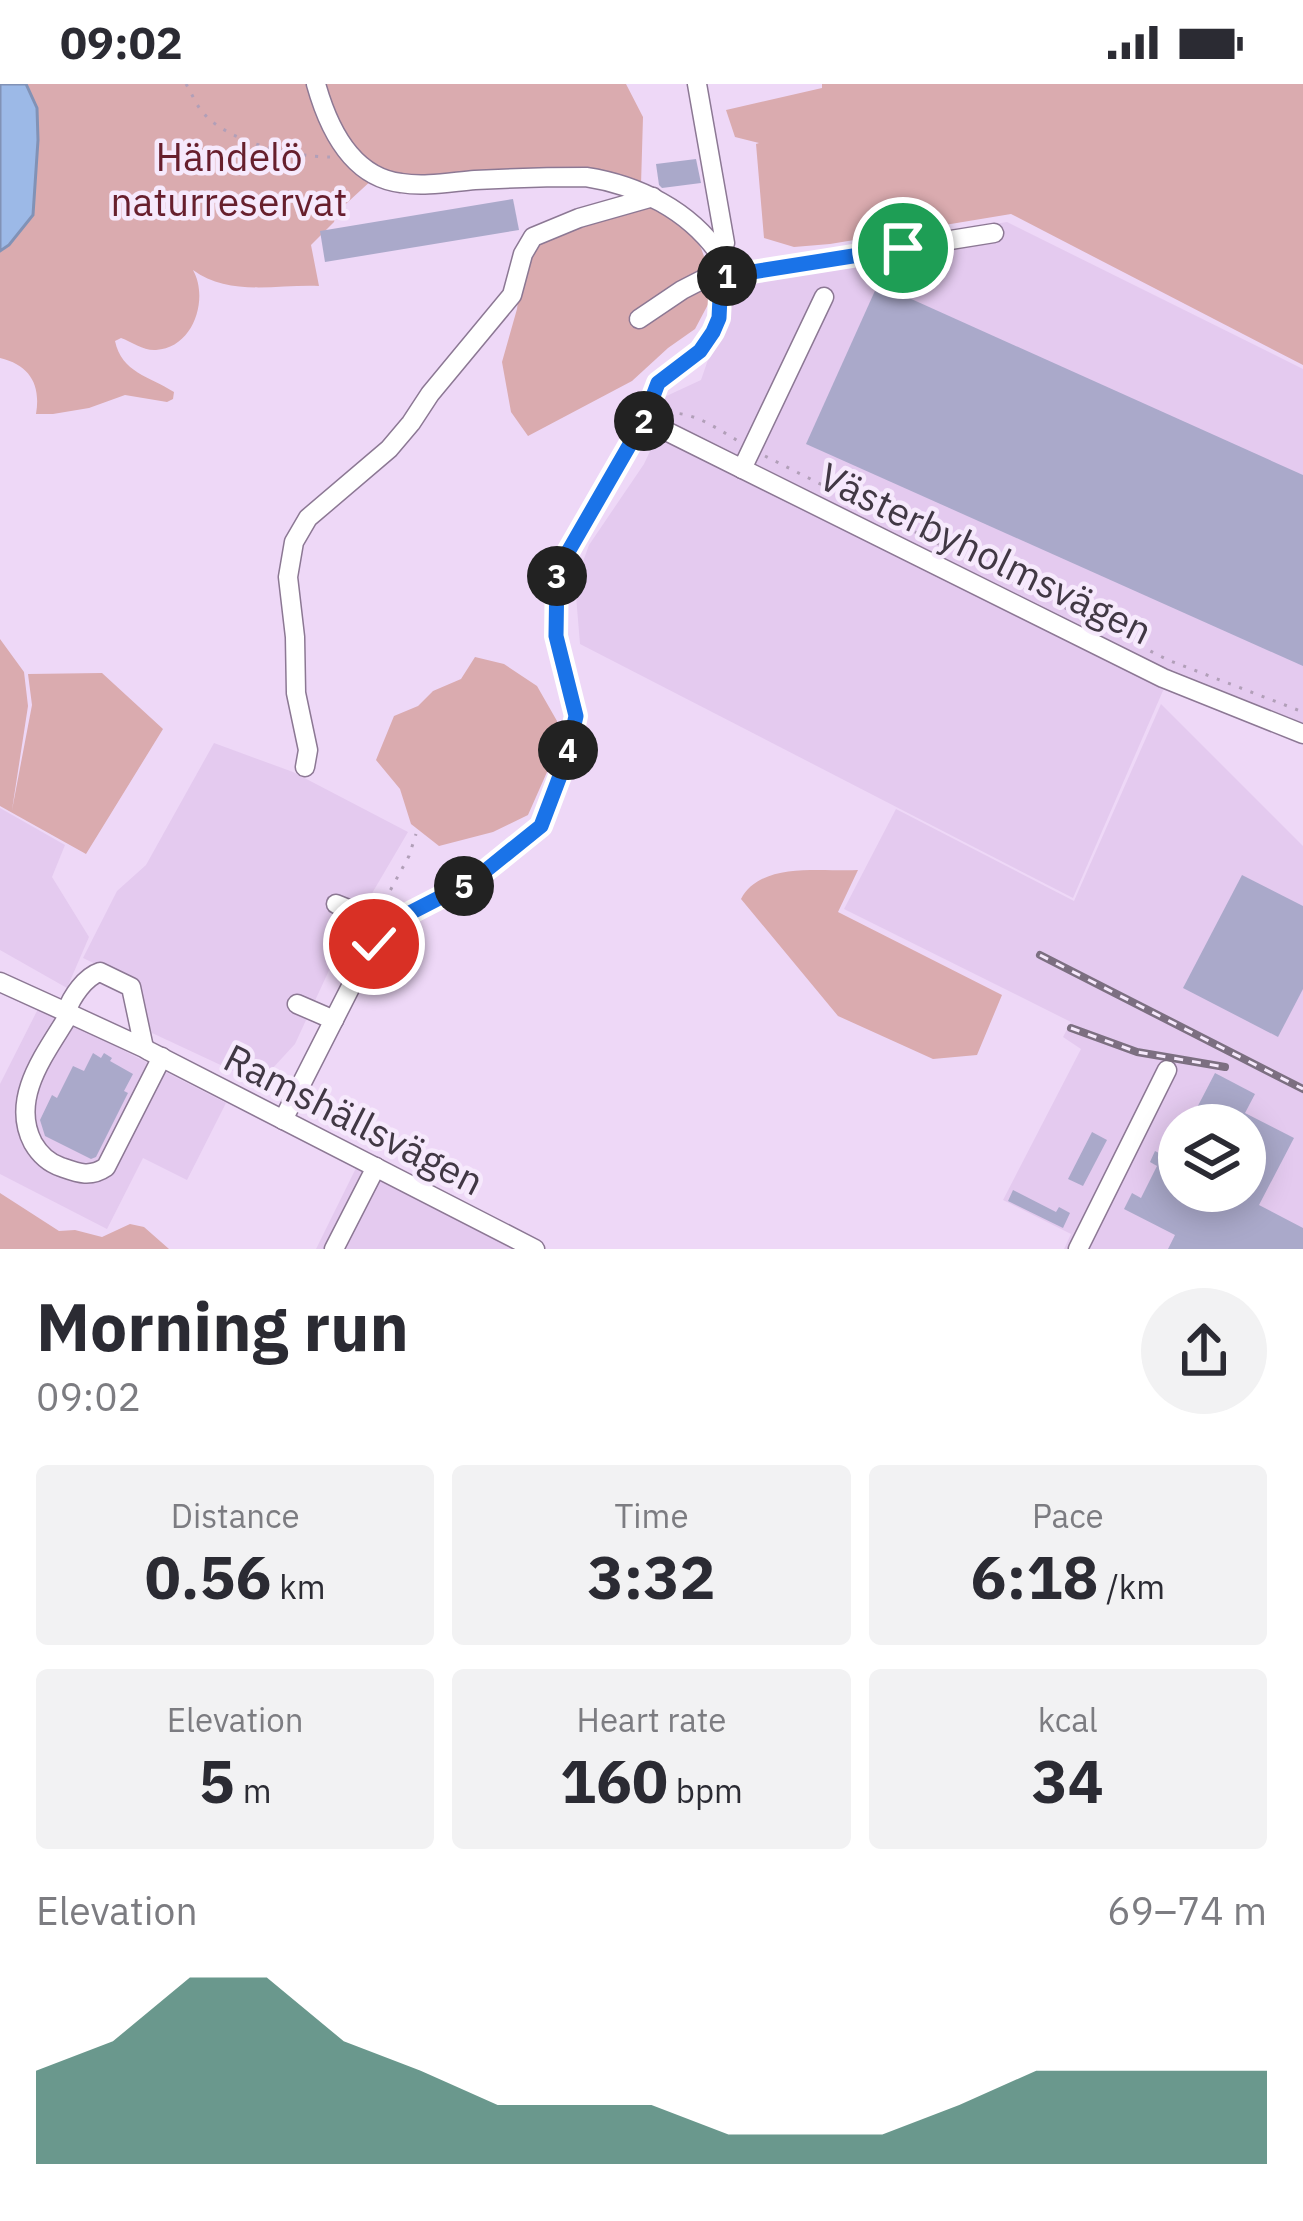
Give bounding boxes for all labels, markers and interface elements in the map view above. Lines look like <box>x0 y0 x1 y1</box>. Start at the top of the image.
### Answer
text: 09:02 <box>60 13 183 71</box>
park label: Händelö naturreservat <box>110 131 348 227</box>
pin <box>852 197 954 299</box>
icon: arrive <box>870 215 936 281</box>
pin: 1 <box>697 246 757 306</box>
text: 1 <box>717 254 737 297</box>
pin: 2 <box>614 391 674 451</box>
text: 2 <box>634 399 654 442</box>
street label: Västerbyholmsvägen <box>811 450 1161 656</box>
pin: 3 <box>527 546 587 606</box>
text: 3 <box>547 554 567 597</box>
pin: 4 <box>538 720 598 780</box>
text: 4 <box>558 728 578 771</box>
pin: 5 <box>434 856 494 916</box>
text: 5 <box>454 864 474 907</box>
pin <box>323 893 425 995</box>
icon: check <box>341 911 407 977</box>
street label: Ramshällsvägen <box>216 1032 492 1206</box>
map controls <box>1158 1104 1266 1212</box>
button: layers <box>1158 1104 1266 1212</box>
text: Morning run <box>36 1283 409 1369</box>
button: share <box>1141 1288 1267 1414</box>
text: 09:02 <box>36 1371 141 1422</box>
text: Distance <box>171 1494 300 1537</box>
text: Time <box>614 1494 689 1537</box>
text: Pace <box>1032 1494 1104 1537</box>
text: 0.56 <box>145 1537 271 1616</box>
text: 3:32 <box>588 1537 715 1616</box>
text: 6:18 <box>971 1537 1098 1616</box>
text: km <box>271 1565 325 1608</box>
text: /km <box>1098 1565 1165 1608</box>
text: Elevation <box>167 1698 304 1741</box>
text: Heart rate <box>577 1698 726 1741</box>
text: kcal <box>1038 1698 1098 1741</box>
text: 5 <box>199 1741 235 1820</box>
text: 160 <box>560 1741 668 1820</box>
text: 34 <box>1032 1741 1104 1820</box>
text: m <box>235 1769 271 1812</box>
text: bpm <box>668 1769 743 1812</box>
text: Elevation <box>36 1885 198 1936</box>
text: 69–74 m <box>1107 1885 1267 1936</box>

